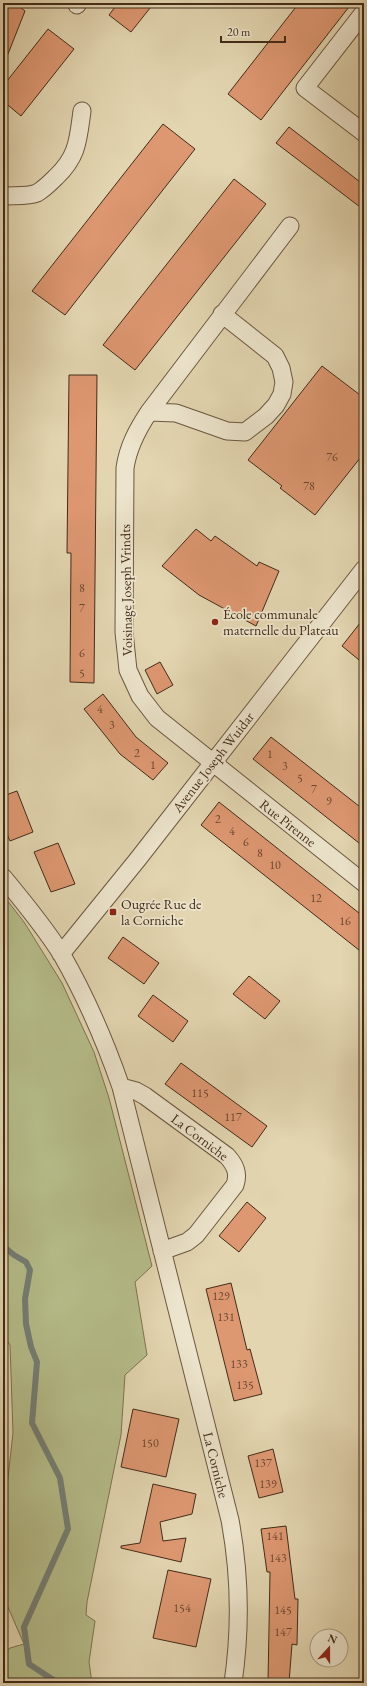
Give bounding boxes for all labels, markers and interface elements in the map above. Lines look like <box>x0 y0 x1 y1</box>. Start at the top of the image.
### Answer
scale bar <box>221 18 285 44</box>
text: 20 m <box>227 24 251 40</box>
house number: 76 <box>326 449 338 465</box>
house number: 78 <box>303 478 315 494</box>
street label: Voisinage Joseph Vrindts <box>116 523 136 656</box>
house number: 8 <box>79 580 85 596</box>
house number: 7 <box>79 600 85 616</box>
place label: École communale maternelle du Plateau <box>223 605 339 639</box>
marker: École communale maternelle du Plateau <box>210 617 220 627</box>
house number: 6 <box>79 645 85 661</box>
house number: 5 <box>79 665 85 681</box>
house number: 4 <box>97 701 103 717</box>
street label: Avenue Joseph Wuidar <box>168 708 258 817</box>
house number: 3 <box>109 717 115 733</box>
house number: 2 <box>134 745 140 761</box>
house number: 1 <box>267 746 273 762</box>
house number: 1 <box>150 757 156 773</box>
house number: 3 <box>282 758 288 774</box>
house number: 5 <box>297 770 303 786</box>
house number: 7 <box>311 781 317 797</box>
house number: 9 <box>326 793 332 809</box>
street label: Rue Pirenne <box>256 795 320 851</box>
house number: 2 <box>215 811 221 827</box>
house number: 4 <box>229 823 235 839</box>
house number: 6 <box>243 834 249 850</box>
house number: 8 <box>257 845 263 861</box>
house number: 10 <box>269 857 281 873</box>
house number: 12 <box>310 890 322 906</box>
place label: Ougrée Rue de la Corniche <box>121 895 202 929</box>
marker: Ougrée Rue de la Corniche <box>108 907 118 917</box>
house number: 16 <box>339 913 351 929</box>
house number: 115 <box>191 1085 209 1101</box>
house number: 117 <box>224 1109 242 1125</box>
street label: La Corniche <box>168 1110 233 1165</box>
house number: 129 <box>212 1288 230 1304</box>
house number: 131 <box>217 1309 235 1325</box>
house number: 133 <box>230 1356 248 1372</box>
house number: 135 <box>236 1377 254 1393</box>
street label: La Corniche <box>199 1430 233 1500</box>
house number: 150 <box>141 1435 159 1451</box>
house number: 137 <box>254 1455 272 1471</box>
house number: 139 <box>259 1476 277 1492</box>
house number: 141 <box>266 1528 284 1544</box>
house number: 143 <box>269 1550 287 1566</box>
house number: 154 <box>173 1600 191 1616</box>
house number: 145 <box>274 1602 292 1618</box>
house number: 147 <box>274 1624 292 1640</box>
north arrow <box>309 1628 349 1668</box>
text: N <box>326 1631 339 1647</box>

